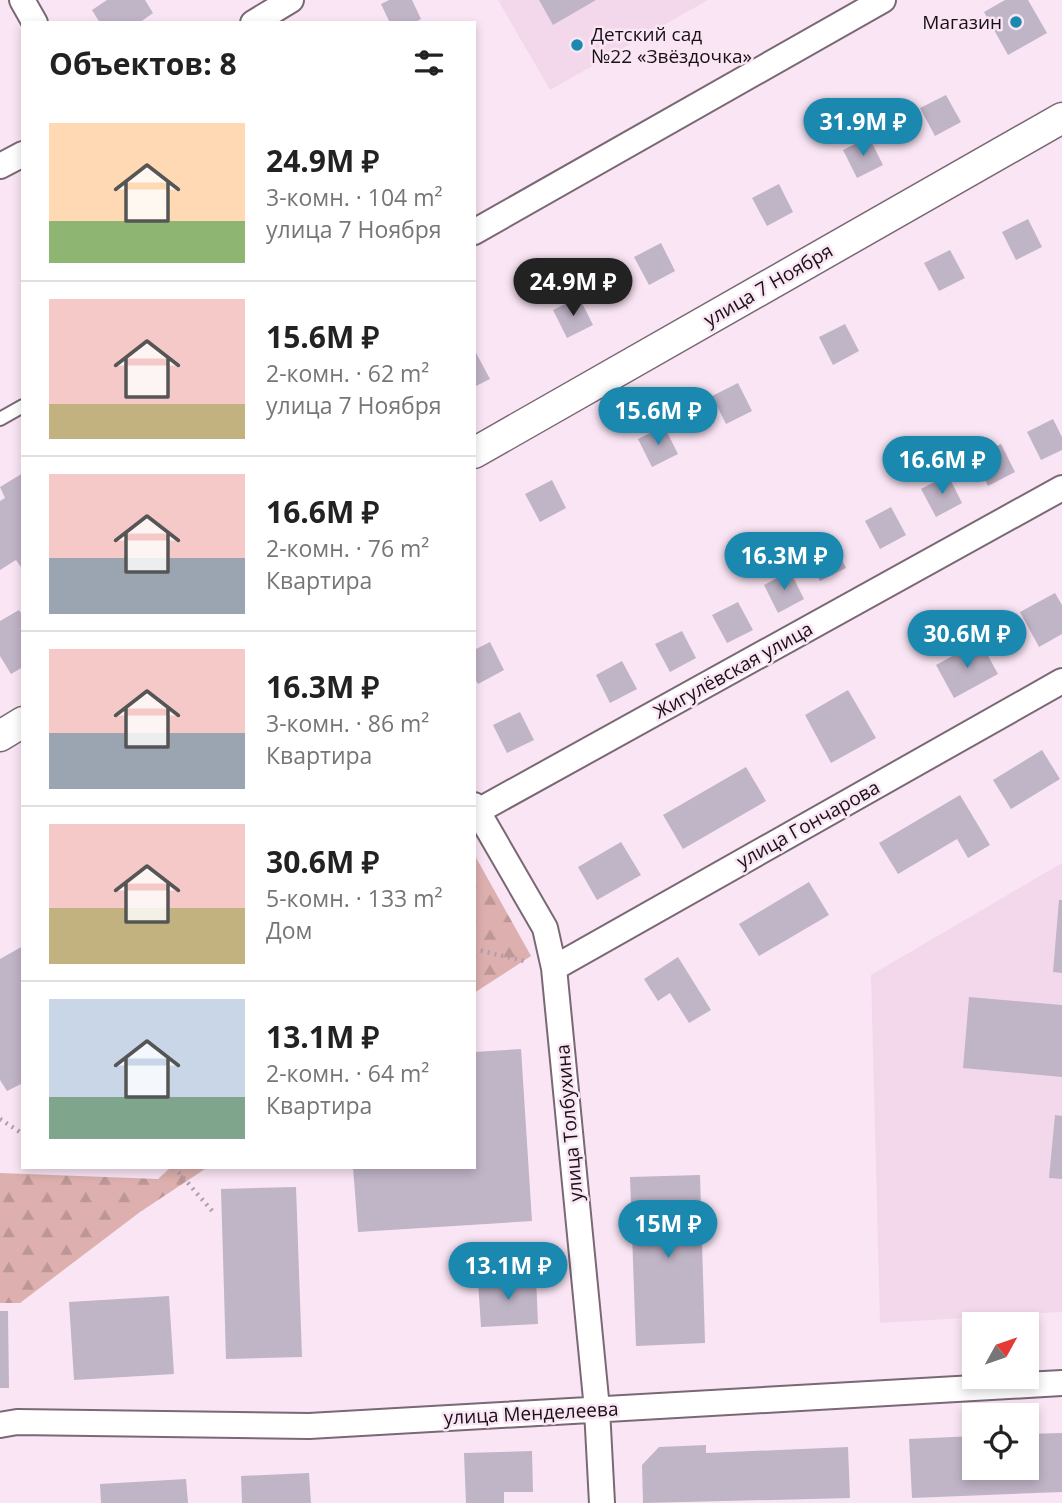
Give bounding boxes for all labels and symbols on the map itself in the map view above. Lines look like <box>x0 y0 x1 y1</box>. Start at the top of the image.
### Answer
place label: Магазин <box>922 9 1002 35</box>
marker: Магазин <box>1008 14 1024 30</box>
place label: Детский сад №22 «Звёздочка» <box>591 21 752 69</box>
marker: Детский сад №22 «Звёздочка» <box>569 37 585 53</box>
pin: 31.9M ₽ <box>798 99 928 158</box>
street label: улица 7 Ноября <box>699 237 837 333</box>
pin: 24.9M ₽ <box>508 258 638 318</box>
pin: 15.6M ₽ <box>593 388 723 447</box>
pin: 16.6M ₽ <box>877 436 1007 496</box>
pin: 16.3M ₽ <box>719 532 849 592</box>
pin: 30.6M ₽ <box>902 610 1032 670</box>
street label: Жигулёвская улица <box>649 615 817 725</box>
street label: улица Гончарова <box>732 774 884 874</box>
street label: улица Толбухина <box>549 1043 589 1203</box>
pin: 15M ₽ <box>619 1200 717 1260</box>
pin: 13.1M ₽ <box>443 1242 573 1302</box>
north arrow <box>962 1312 1040 1390</box>
street label: улица Менделеева <box>443 1395 619 1431</box>

